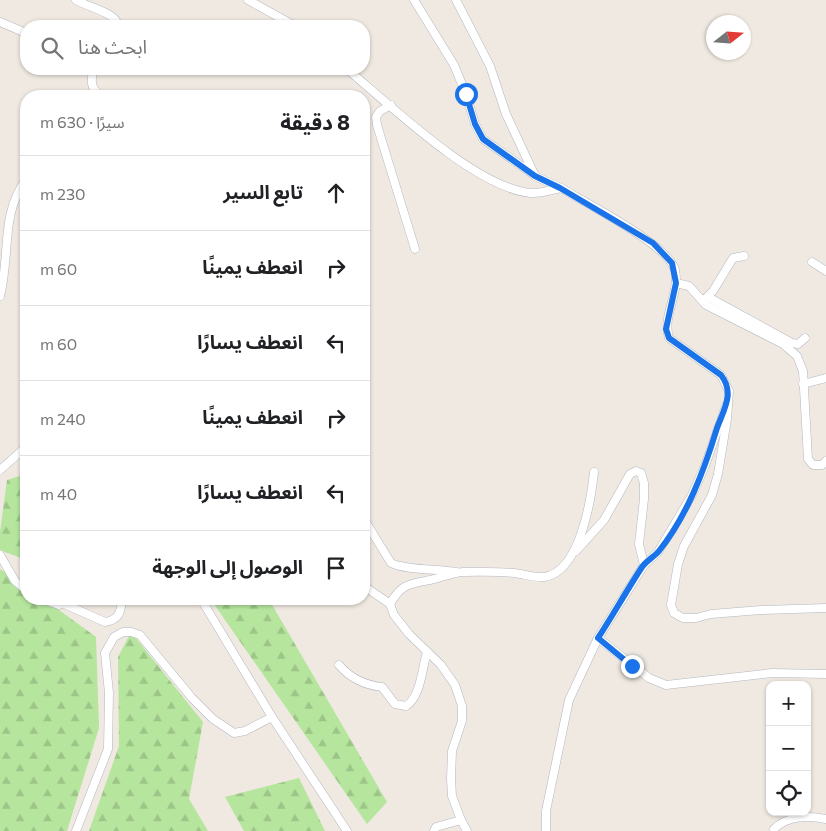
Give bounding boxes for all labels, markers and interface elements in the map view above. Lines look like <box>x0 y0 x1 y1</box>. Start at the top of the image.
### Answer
north arrow <box>706 15 751 60</box>
search box <box>20 20 370 75</box>
icon: search <box>38 34 66 62</box>
text: ابحث هنا <box>78 35 147 58</box>
route start <box>455 83 478 106</box>
text: 8 دقيقة <box>280 109 350 134</box>
text: سيرًا · 630 m <box>40 112 124 131</box>
icon: ahead <box>322 179 350 207</box>
text: تابع السير <box>223 180 303 203</box>
text: 230 m <box>40 184 86 203</box>
icon: right <box>322 254 350 282</box>
text: انعطف يمينًا <box>202 255 303 278</box>
text: 60 m <box>40 259 77 278</box>
icon: left <box>322 329 350 357</box>
text: انعطف يسارًا <box>197 330 303 353</box>
text: 60 m <box>40 334 77 353</box>
icon: right <box>322 404 350 432</box>
text: انعطف يمينًا <box>202 405 303 428</box>
text: 240 m <box>40 409 86 428</box>
icon: left <box>322 479 350 507</box>
text: انعطف يسارًا <box>197 480 303 503</box>
text: 40 m <box>40 484 77 503</box>
icon: arrive <box>322 554 350 582</box>
text: الوصول إلى الوجهة <box>152 555 303 578</box>
route end <box>621 655 644 678</box>
map controls <box>766 681 811 816</box>
button: + <box>766 681 811 726</box>
button: − <box>766 726 811 771</box>
button: locate <box>766 771 811 816</box>

